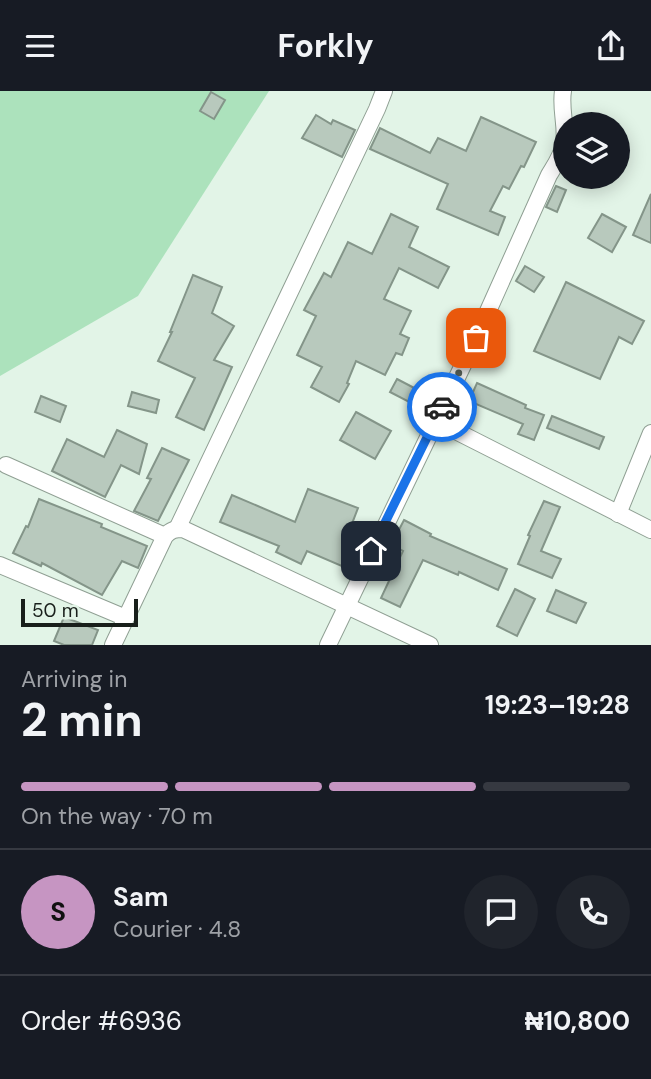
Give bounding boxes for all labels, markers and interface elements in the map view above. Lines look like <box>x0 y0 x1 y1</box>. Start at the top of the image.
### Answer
text: Forkly <box>278 25 373 67</box>
icon: menu <box>21 27 59 65</box>
icon: share <box>592 27 630 65</box>
map controls <box>553 112 630 189</box>
button: layers <box>553 112 630 189</box>
pin <box>446 308 506 368</box>
icon: bag <box>457 319 495 357</box>
courier <box>407 372 477 442</box>
icon: car <box>423 388 461 426</box>
pin <box>341 521 401 581</box>
icon: home <box>352 532 390 570</box>
scale bar <box>21 596 138 628</box>
text: 50 m <box>32 598 79 623</box>
text: Arriving in <box>21 664 127 694</box>
text: 19:23–19:28 <box>485 688 630 722</box>
text: 2 min <box>21 690 143 750</box>
text: On the way · 70 m <box>21 801 213 831</box>
button: chat <box>464 875 538 949</box>
button: phone <box>556 875 630 949</box>
text: Sam <box>113 880 168 914</box>
text: S <box>50 895 66 929</box>
text: Courier · 4.8 <box>113 914 241 944</box>
text: Order #6936 <box>21 1004 182 1038</box>
text: ₦10,800 <box>525 1004 630 1038</box>

